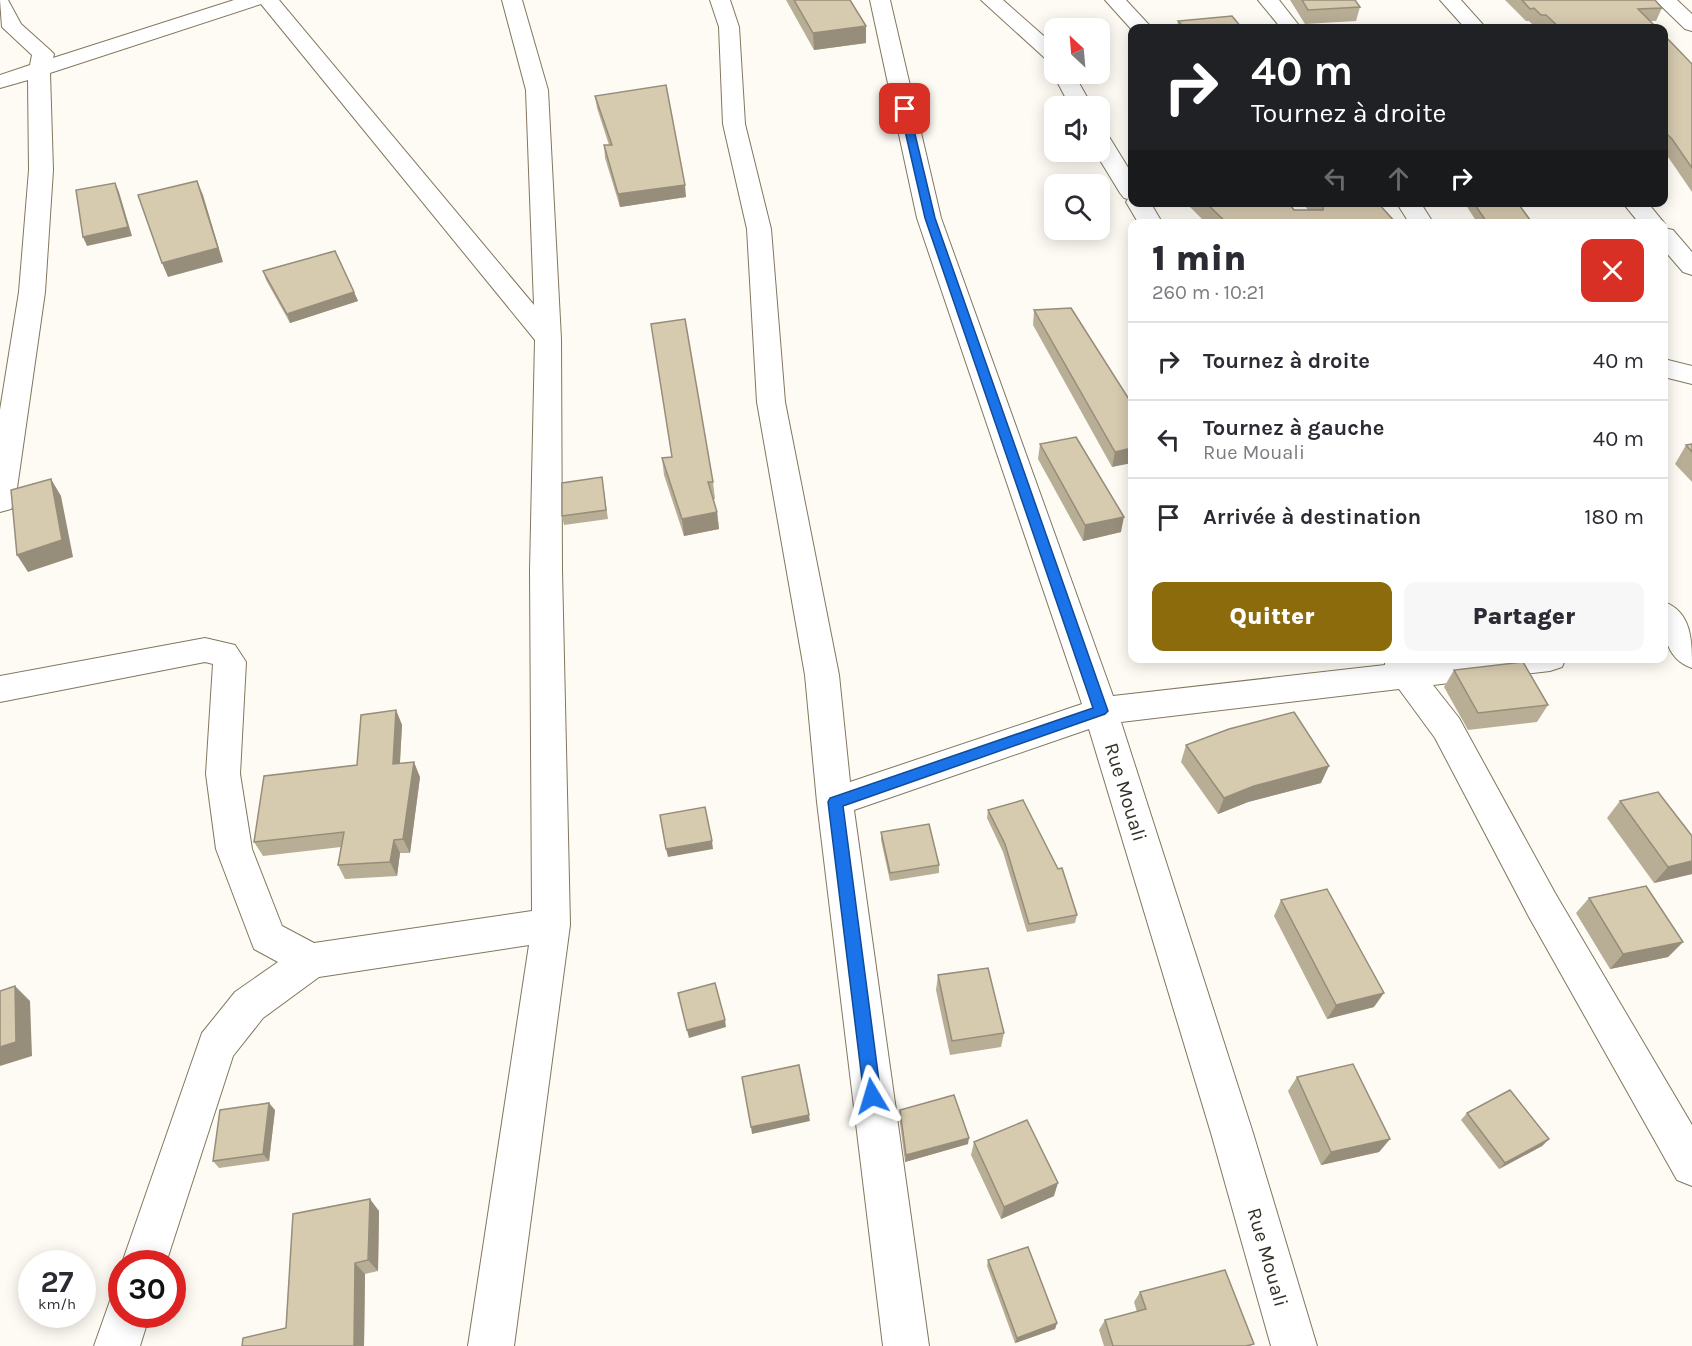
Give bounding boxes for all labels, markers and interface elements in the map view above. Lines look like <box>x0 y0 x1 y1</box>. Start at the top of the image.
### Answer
north arrow <box>1044 18 1110 84</box>
map controls <box>1044 18 1110 240</box>
text: 40 m <box>1251 46 1353 96</box>
icon: right <box>1152 48 1230 126</box>
pin <box>879 83 930 134</box>
icon: arrive <box>888 92 921 125</box>
button: sound <box>1044 96 1110 162</box>
text: Tournez à droite <box>1251 97 1446 129</box>
icon: left <box>1319 162 1352 195</box>
icon: ahead <box>1382 162 1415 195</box>
icon: right <box>1445 162 1478 195</box>
button: search <box>1044 174 1110 240</box>
text: 1 min <box>1152 237 1246 279</box>
button: close <box>1581 239 1644 302</box>
text: 260 m · 10:21 <box>1152 281 1265 304</box>
icon: right <box>1152 345 1185 378</box>
text: Tournez à droite <box>1203 348 1370 374</box>
text: 40 m <box>1593 348 1644 374</box>
text: Tournez à gauche <box>1203 415 1384 441</box>
icon: left <box>1152 423 1185 456</box>
text: 40 m <box>1593 426 1644 452</box>
text: Rue Mouali <box>1203 441 1305 464</box>
icon: arrive <box>1152 501 1185 534</box>
text: Arrivée à destination <box>1203 504 1421 530</box>
text: 180 m <box>1584 504 1644 530</box>
button: Quitter <box>1152 582 1392 651</box>
button: Partager <box>1404 582 1644 651</box>
street label: Rue Mouali <box>1100 740 1151 844</box>
position arrow <box>840 1064 904 1128</box>
street label: Rue Mouali <box>1242 1205 1293 1309</box>
speed limit sign: 30 <box>108 1250 186 1328</box>
text: 27 <box>40 1264 74 1300</box>
text: km/h <box>38 1295 76 1313</box>

